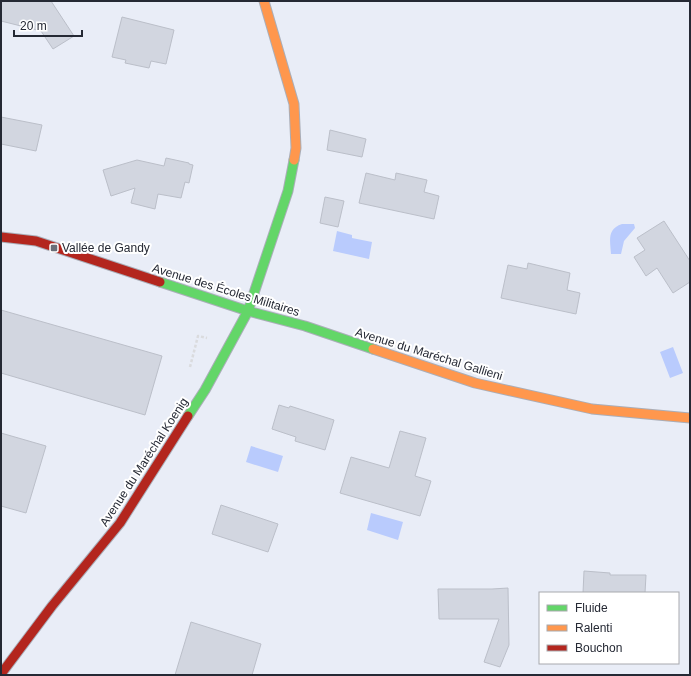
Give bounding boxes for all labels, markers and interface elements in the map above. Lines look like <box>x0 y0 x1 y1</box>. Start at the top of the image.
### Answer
scale bar <box>14 12 82 38</box>
text: 20 m <box>20 19 47 33</box>
place label: Vallée de Gandy <box>62 241 150 255</box>
marker: Vallée de Gandy <box>49 243 59 253</box>
street label: Avenue des Écoles Militaires <box>151 260 302 319</box>
street label: Avenue du Maréchal Gallieni <box>354 325 504 383</box>
street label: Avenue du Maréchal Koenig <box>97 395 191 529</box>
legend <box>539 592 679 664</box>
text: Fluide <box>575 601 608 615</box>
text: Ralenti <box>575 621 612 635</box>
text: Bouchon <box>575 641 622 655</box>

